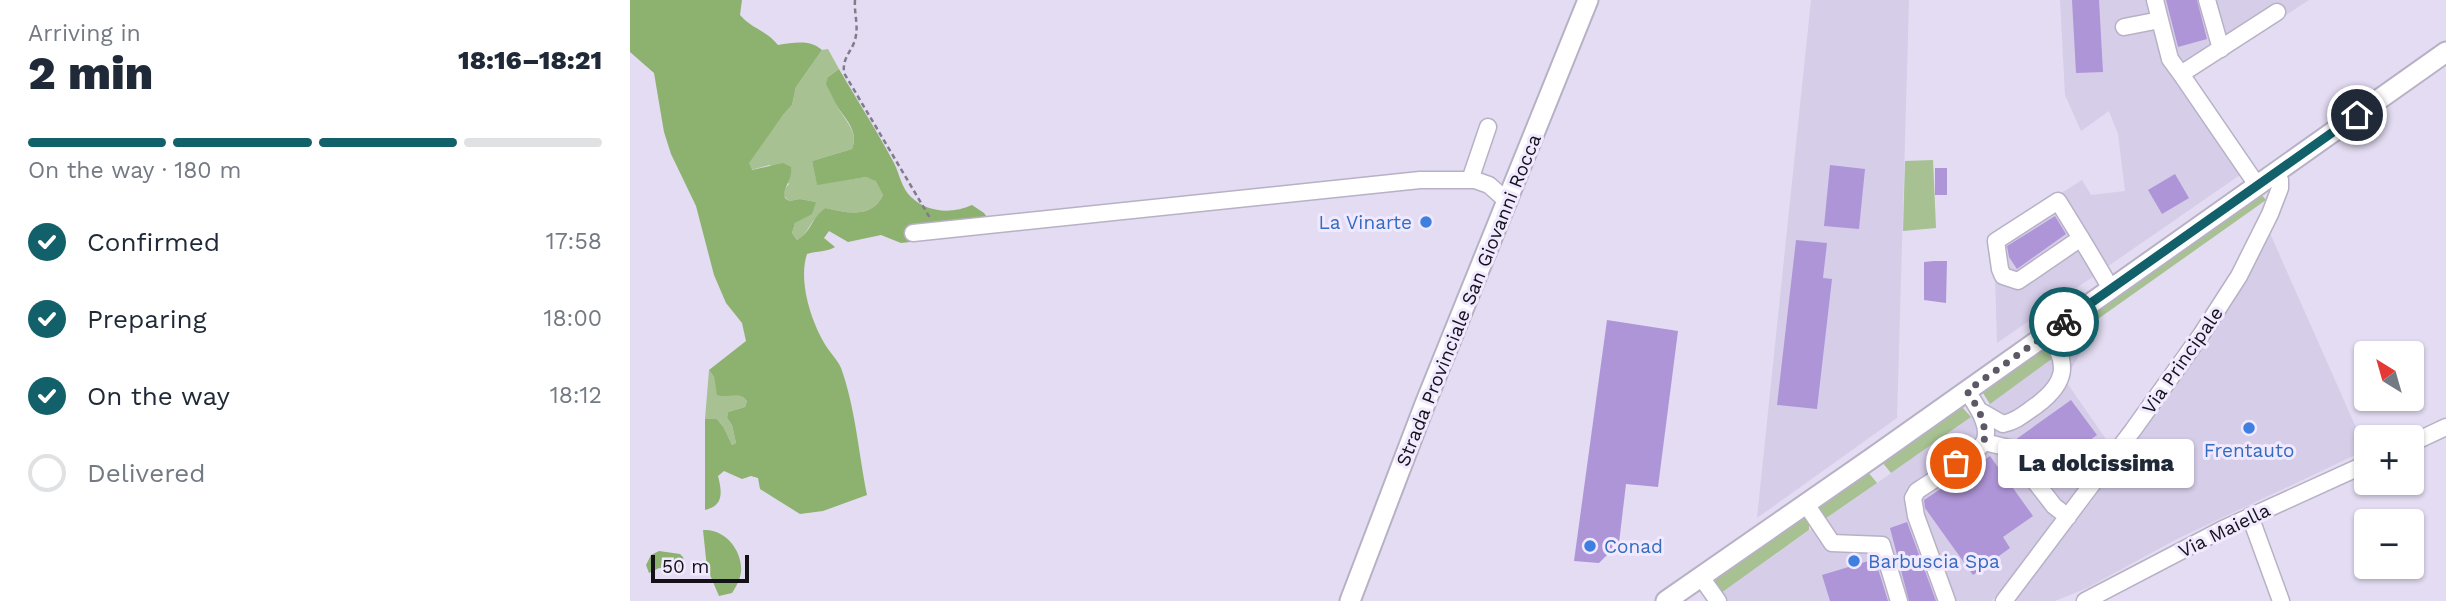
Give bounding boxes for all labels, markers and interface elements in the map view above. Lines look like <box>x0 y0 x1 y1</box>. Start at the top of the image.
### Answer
text: Arriving in <box>28 20 141 47</box>
text: 18:16–18:21 <box>458 45 602 75</box>
text: 2 min <box>28 46 153 100</box>
pin <box>2327 85 2387 145</box>
icon: home <box>2338 96 2376 134</box>
street label: Strada Provinciale San Giovanni Rocca <box>1391 130 1546 470</box>
text: On the way · 180 m <box>28 157 241 184</box>
place label: La Vinarte <box>1319 211 1412 234</box>
marker: La Vinarte <box>1418 214 1434 230</box>
icon: check <box>28 223 66 261</box>
text: Confirmed <box>87 227 220 257</box>
text: 17:58 <box>546 228 602 255</box>
courier <box>2029 287 2099 357</box>
icon: check <box>28 300 66 338</box>
street label: Via Principale <box>2137 302 2228 418</box>
icon: bike <box>2045 303 2083 341</box>
text: Preparing <box>87 304 207 334</box>
text: 18:00 <box>543 305 602 332</box>
north arrow <box>2354 341 2424 411</box>
map controls <box>2354 341 2424 579</box>
icon: check <box>28 377 66 415</box>
text: On the way <box>87 381 230 411</box>
text: 18:12 <box>550 382 602 409</box>
marker: Frentauto <box>2241 420 2257 436</box>
button: + <box>2354 425 2424 495</box>
pin <box>1926 433 1986 493</box>
callout: La dolcissima <box>1998 438 2194 488</box>
place label: Frentauto <box>2204 439 2294 462</box>
icon: bag <box>1937 444 1975 482</box>
text: La dolcissima <box>2018 450 2174 477</box>
text: Delivered <box>87 458 206 488</box>
street label: Via Maiella <box>2174 498 2274 563</box>
button: − <box>2354 509 2424 579</box>
place label: Conad <box>1604 535 1663 558</box>
marker: Conad <box>1582 538 1598 554</box>
place label: Barbuscia Spa <box>1868 550 2000 573</box>
scale bar <box>651 552 749 584</box>
marker: Barbuscia Spa <box>1846 553 1862 569</box>
text: 50 m <box>662 555 709 578</box>

